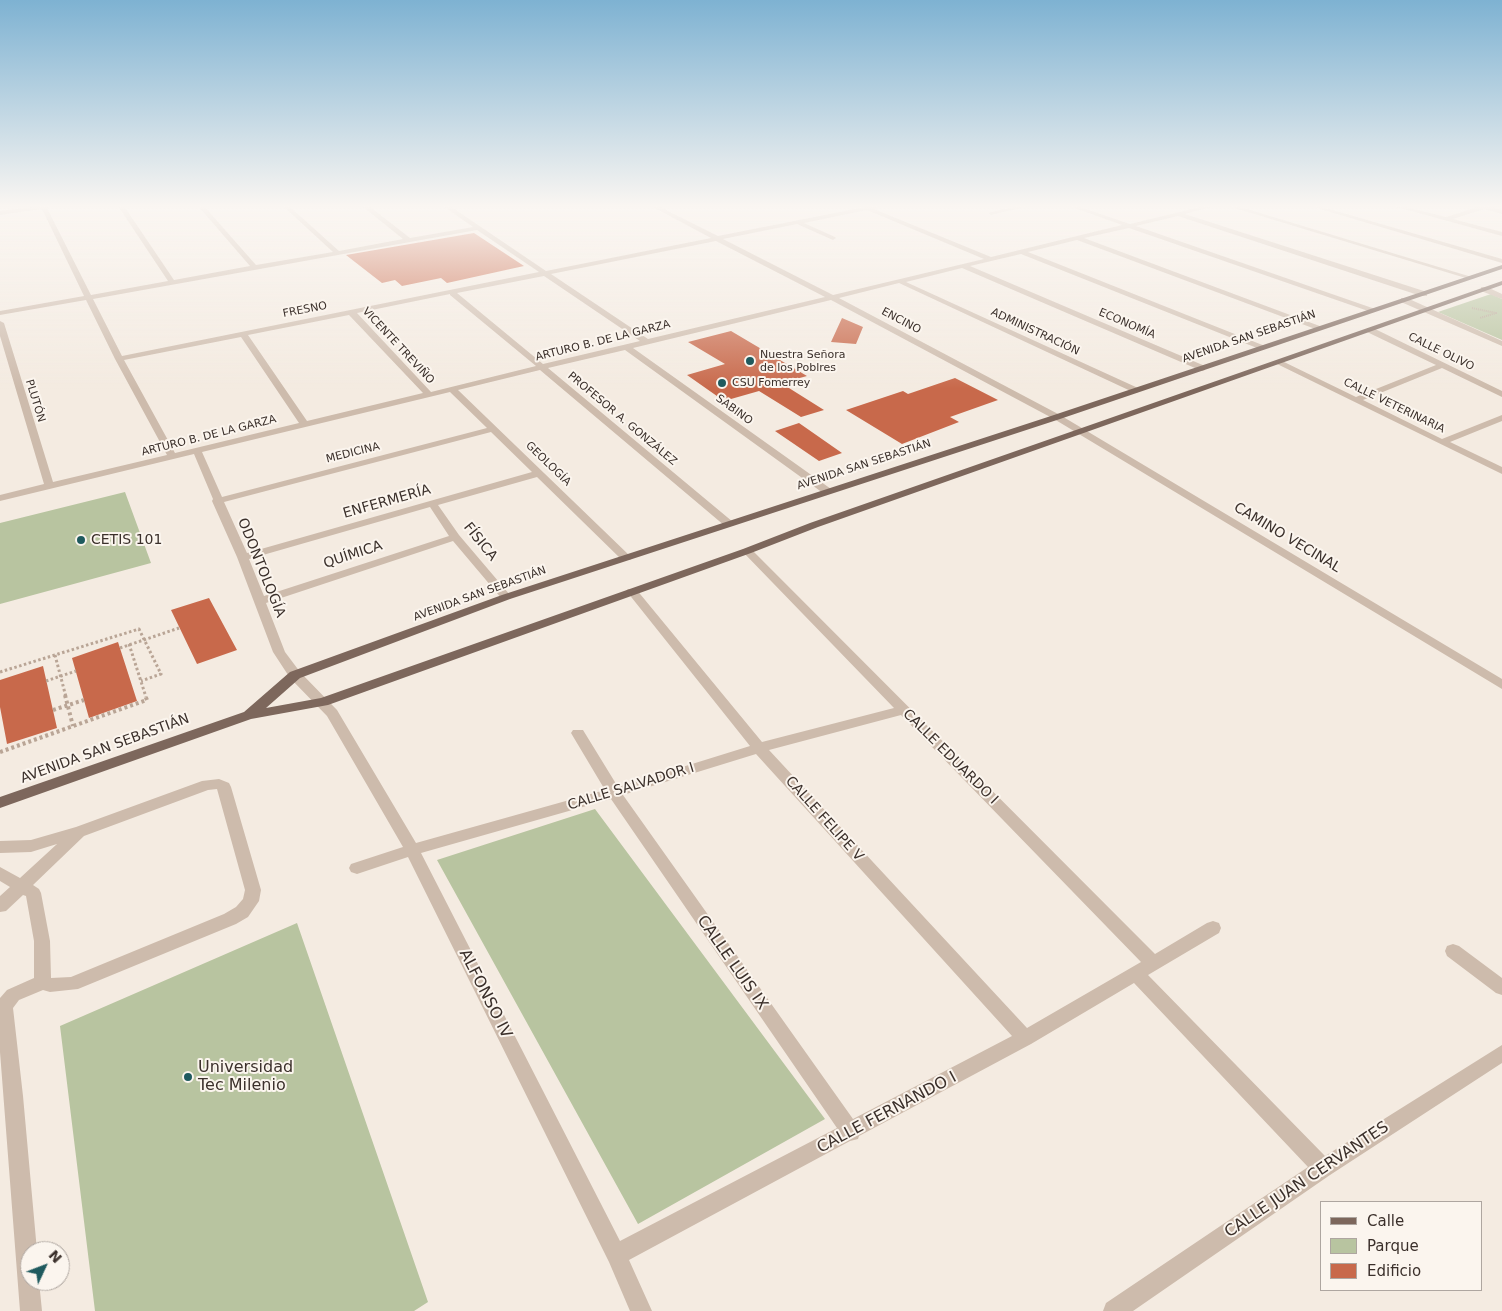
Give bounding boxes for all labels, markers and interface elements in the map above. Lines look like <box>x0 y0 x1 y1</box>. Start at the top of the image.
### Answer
street label: FRESNO <box>282 299 328 321</box>
street label: VICENTE TREVIÑO <box>359 305 437 387</box>
street label: ENCINO <box>879 305 923 337</box>
street label: ADMINISTRACIÓN <box>989 306 1081 358</box>
street label: ECONOMÍA <box>1097 306 1157 342</box>
street label: AVENIDA SAN SEBASTIÁN <box>1181 308 1317 366</box>
street label: ARTURO B. DE LA GARZA <box>534 318 672 364</box>
street label: CALLE OLIVO <box>1406 330 1476 374</box>
place label: Nuestra Señora de los Poblres <box>760 348 845 374</box>
marker: Nuestra Señora de los Poblres <box>744 355 756 367</box>
street label: PROFESOR A. GONZÁLEZ <box>565 369 679 469</box>
place label: CSU Fomerrey <box>732 376 810 390</box>
street label: CALLE VETERINARIA <box>1341 376 1447 436</box>
marker: CSU Fomerrey <box>716 377 728 389</box>
street label: PLUTÓN <box>22 378 48 424</box>
street label: SABINO <box>713 392 755 428</box>
street label: ARTURO B. DE LA GARZA <box>140 413 278 459</box>
street label: AVENIDA SAN SEBASTIÁN <box>795 437 933 493</box>
street label: GEOLOGÍA <box>523 439 573 489</box>
street label: MEDICINA <box>325 440 381 466</box>
street label: ENFERMERÍA <box>341 481 433 523</box>
street label: CAMINO VECINAL <box>1231 499 1343 577</box>
street label: ODONTOLOGÍA <box>233 516 289 620</box>
street label: FÍSICA <box>459 519 501 565</box>
place label: CETIS 101 <box>91 532 162 548</box>
marker: CETIS 101 <box>75 534 87 546</box>
street label: QUÍMICA <box>321 538 385 572</box>
street label: AVENIDA SAN SEBASTIÁN <box>412 564 548 624</box>
street label: CALLE EDUARDO I <box>899 706 1001 808</box>
street label: AVENIDA SAN SEBASTIÁN <box>18 711 192 787</box>
street label: CALLE SALVADOR I <box>566 760 696 814</box>
street label: CALLE FELIPE V <box>781 773 867 865</box>
street label: CALLE LUIS IX <box>692 912 772 1014</box>
street label: ALFONSO IV <box>454 946 516 1042</box>
place label: Universidad Tec Milenio <box>198 1058 293 1096</box>
street label: CALLE FERNANDO I <box>814 1068 960 1158</box>
marker: Universidad Tec Milenio <box>182 1071 194 1083</box>
street label: CALLE JUAN CERVANTES <box>1221 1118 1393 1242</box>
legend <box>1320 1201 1482 1291</box>
text: Calle <box>1367 1212 1404 1230</box>
text: Parque <box>1367 1237 1419 1255</box>
north arrow <box>20 1241 70 1291</box>
text: N <box>45 1247 65 1266</box>
text: Edificio <box>1367 1262 1421 1280</box>

